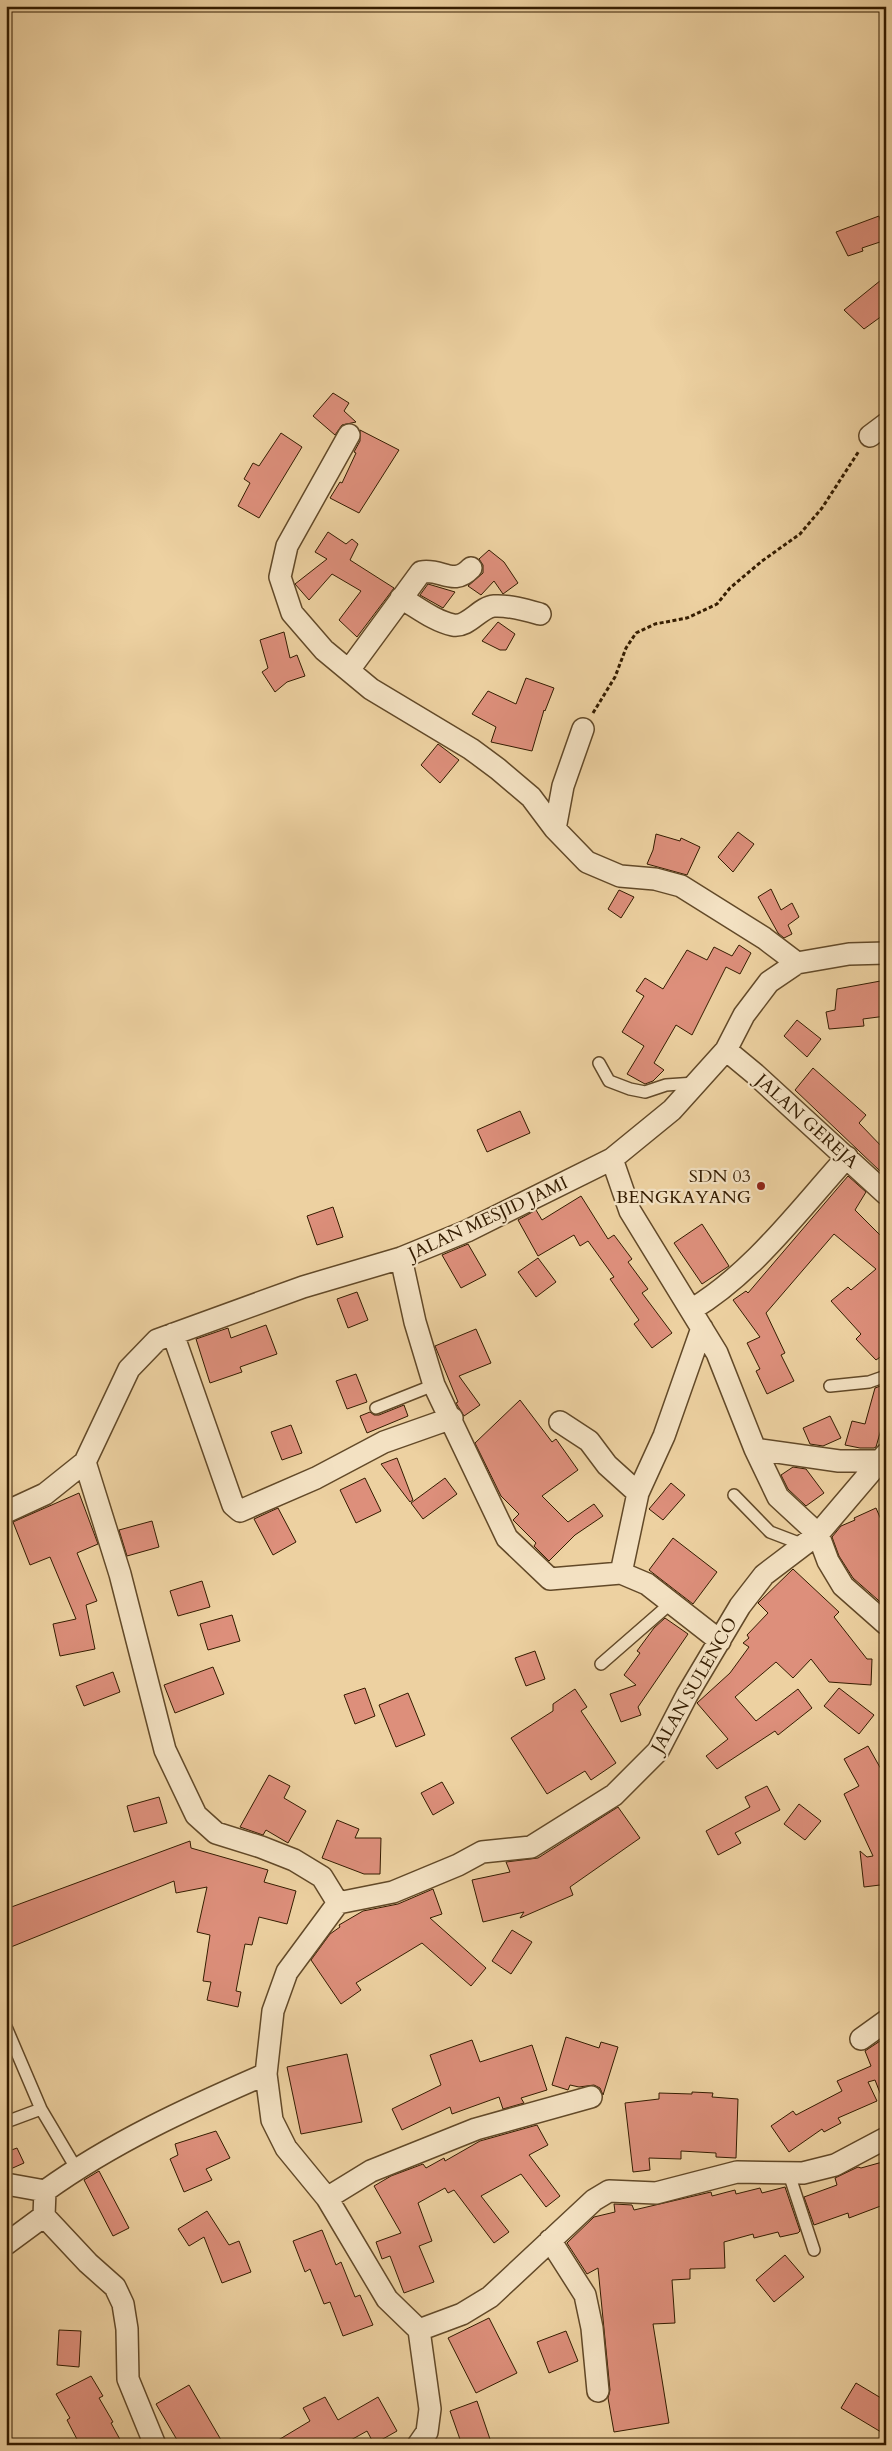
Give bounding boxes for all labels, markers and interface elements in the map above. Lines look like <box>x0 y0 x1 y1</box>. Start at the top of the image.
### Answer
street label: JALAN GEREJA <box>748 1066 864 1174</box>
place label: SDN 03 BENGKAYANG <box>616 1164 751 1210</box>
street label: JALAN MESJID JAMI <box>402 1170 572 1268</box>
marker: SDN 03 BENGKAYANG <box>755 1180 767 1192</box>
street label: JALAN SULENCO <box>644 1613 744 1760</box>

